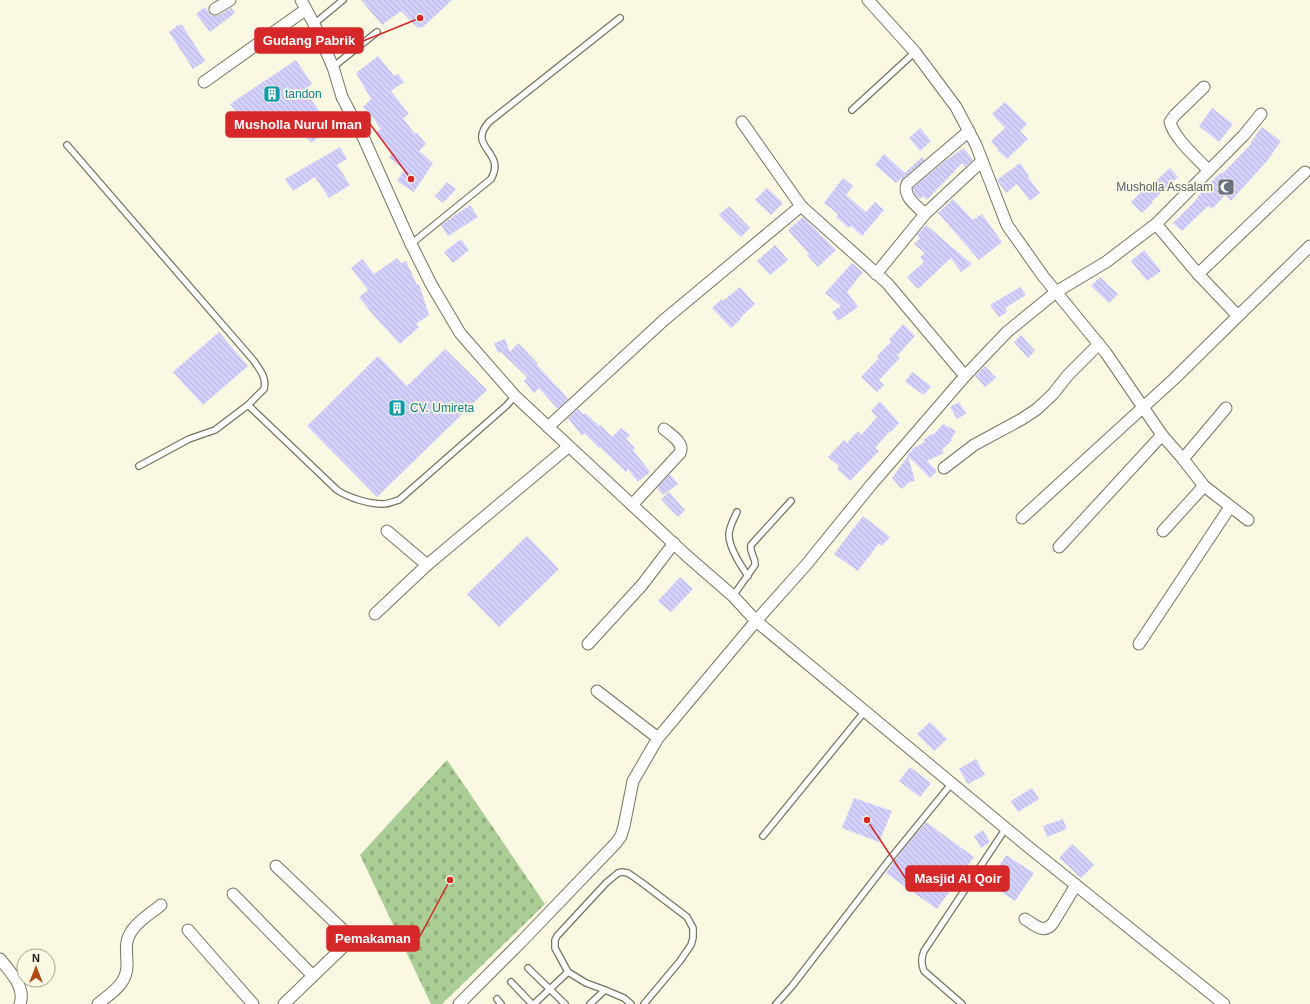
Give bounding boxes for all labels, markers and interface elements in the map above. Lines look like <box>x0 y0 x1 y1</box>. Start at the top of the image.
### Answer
callout: Gudang Pabrik <box>255 28 363 53</box>
text: Gudang Pabrik <box>263 33 356 48</box>
building icon: tandon <box>262 84 282 104</box>
place label: tandon <box>285 87 322 101</box>
callout: Musholla Nurul Iman <box>226 112 370 137</box>
text: Musholla Nurul Iman <box>234 117 362 132</box>
mosque icon: Musholla Assalam <box>1216 177 1236 197</box>
place label: Musholla Assalam <box>1116 180 1213 194</box>
building icon: CV. Umireta <box>387 398 407 418</box>
place label: CV. Umireta <box>410 401 475 415</box>
callout: Masjid Al Qoir <box>906 866 1009 891</box>
text: Masjid Al Qoir <box>915 871 1001 886</box>
callout: Pemakaman <box>327 926 419 951</box>
text: Pemakaman <box>335 931 411 946</box>
north arrow <box>16 948 56 988</box>
text: N <box>32 952 40 964</box>

